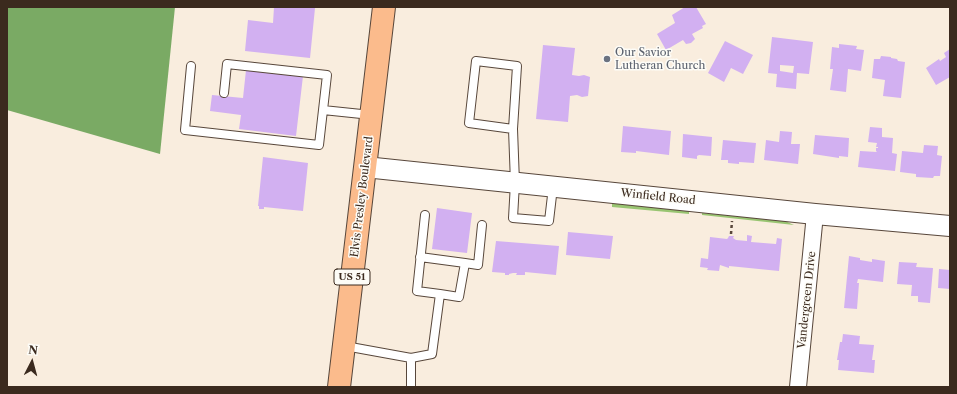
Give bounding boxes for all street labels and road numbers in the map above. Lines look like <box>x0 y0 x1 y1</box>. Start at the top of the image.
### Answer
street label: Elvis Presley Boulevard <box>348 136 376 258</box>
street label: Winfield Road <box>620 186 696 208</box>
street label: Vandergreen Drive <box>795 251 819 349</box>
road number: US 51 <box>334 269 370 285</box>

